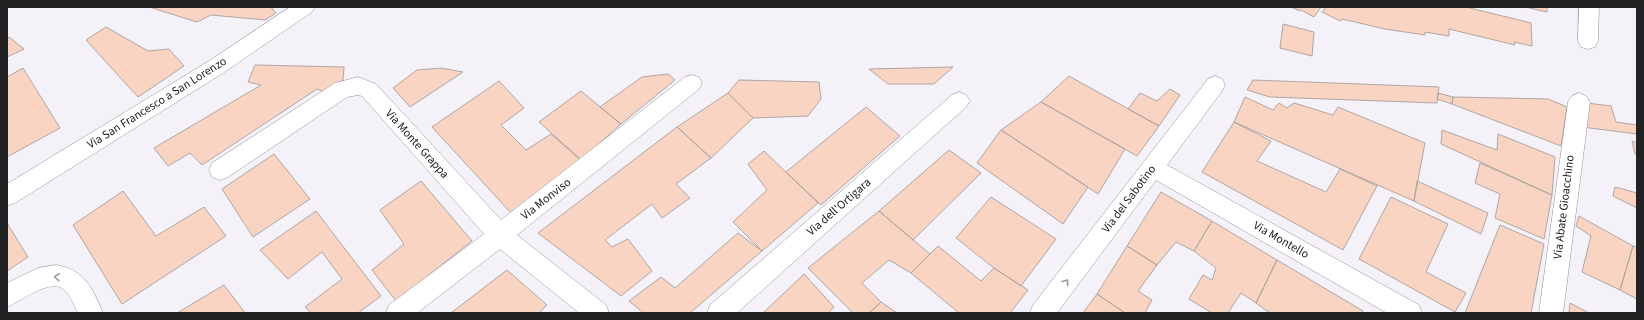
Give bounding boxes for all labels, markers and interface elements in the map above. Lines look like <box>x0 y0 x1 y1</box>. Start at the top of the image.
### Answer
street label: Via San Francesco a San Lorenzo <box>84 53 230 153</box>
street label: Via Monte Grappa <box>381 106 453 182</box>
street label: Via Abate Gioacchino <box>1549 154 1579 260</box>
street label: Via del Sabotino <box>1098 161 1160 237</box>
street label: Via Monviso <box>517 174 575 224</box>
street label: Via dell'Ortigara <box>803 174 875 240</box>
street label: Via Montello <box>1250 217 1312 263</box>
one-way arrow <box>53 273 60 282</box>
one-way arrow <box>1061 279 1068 286</box>

